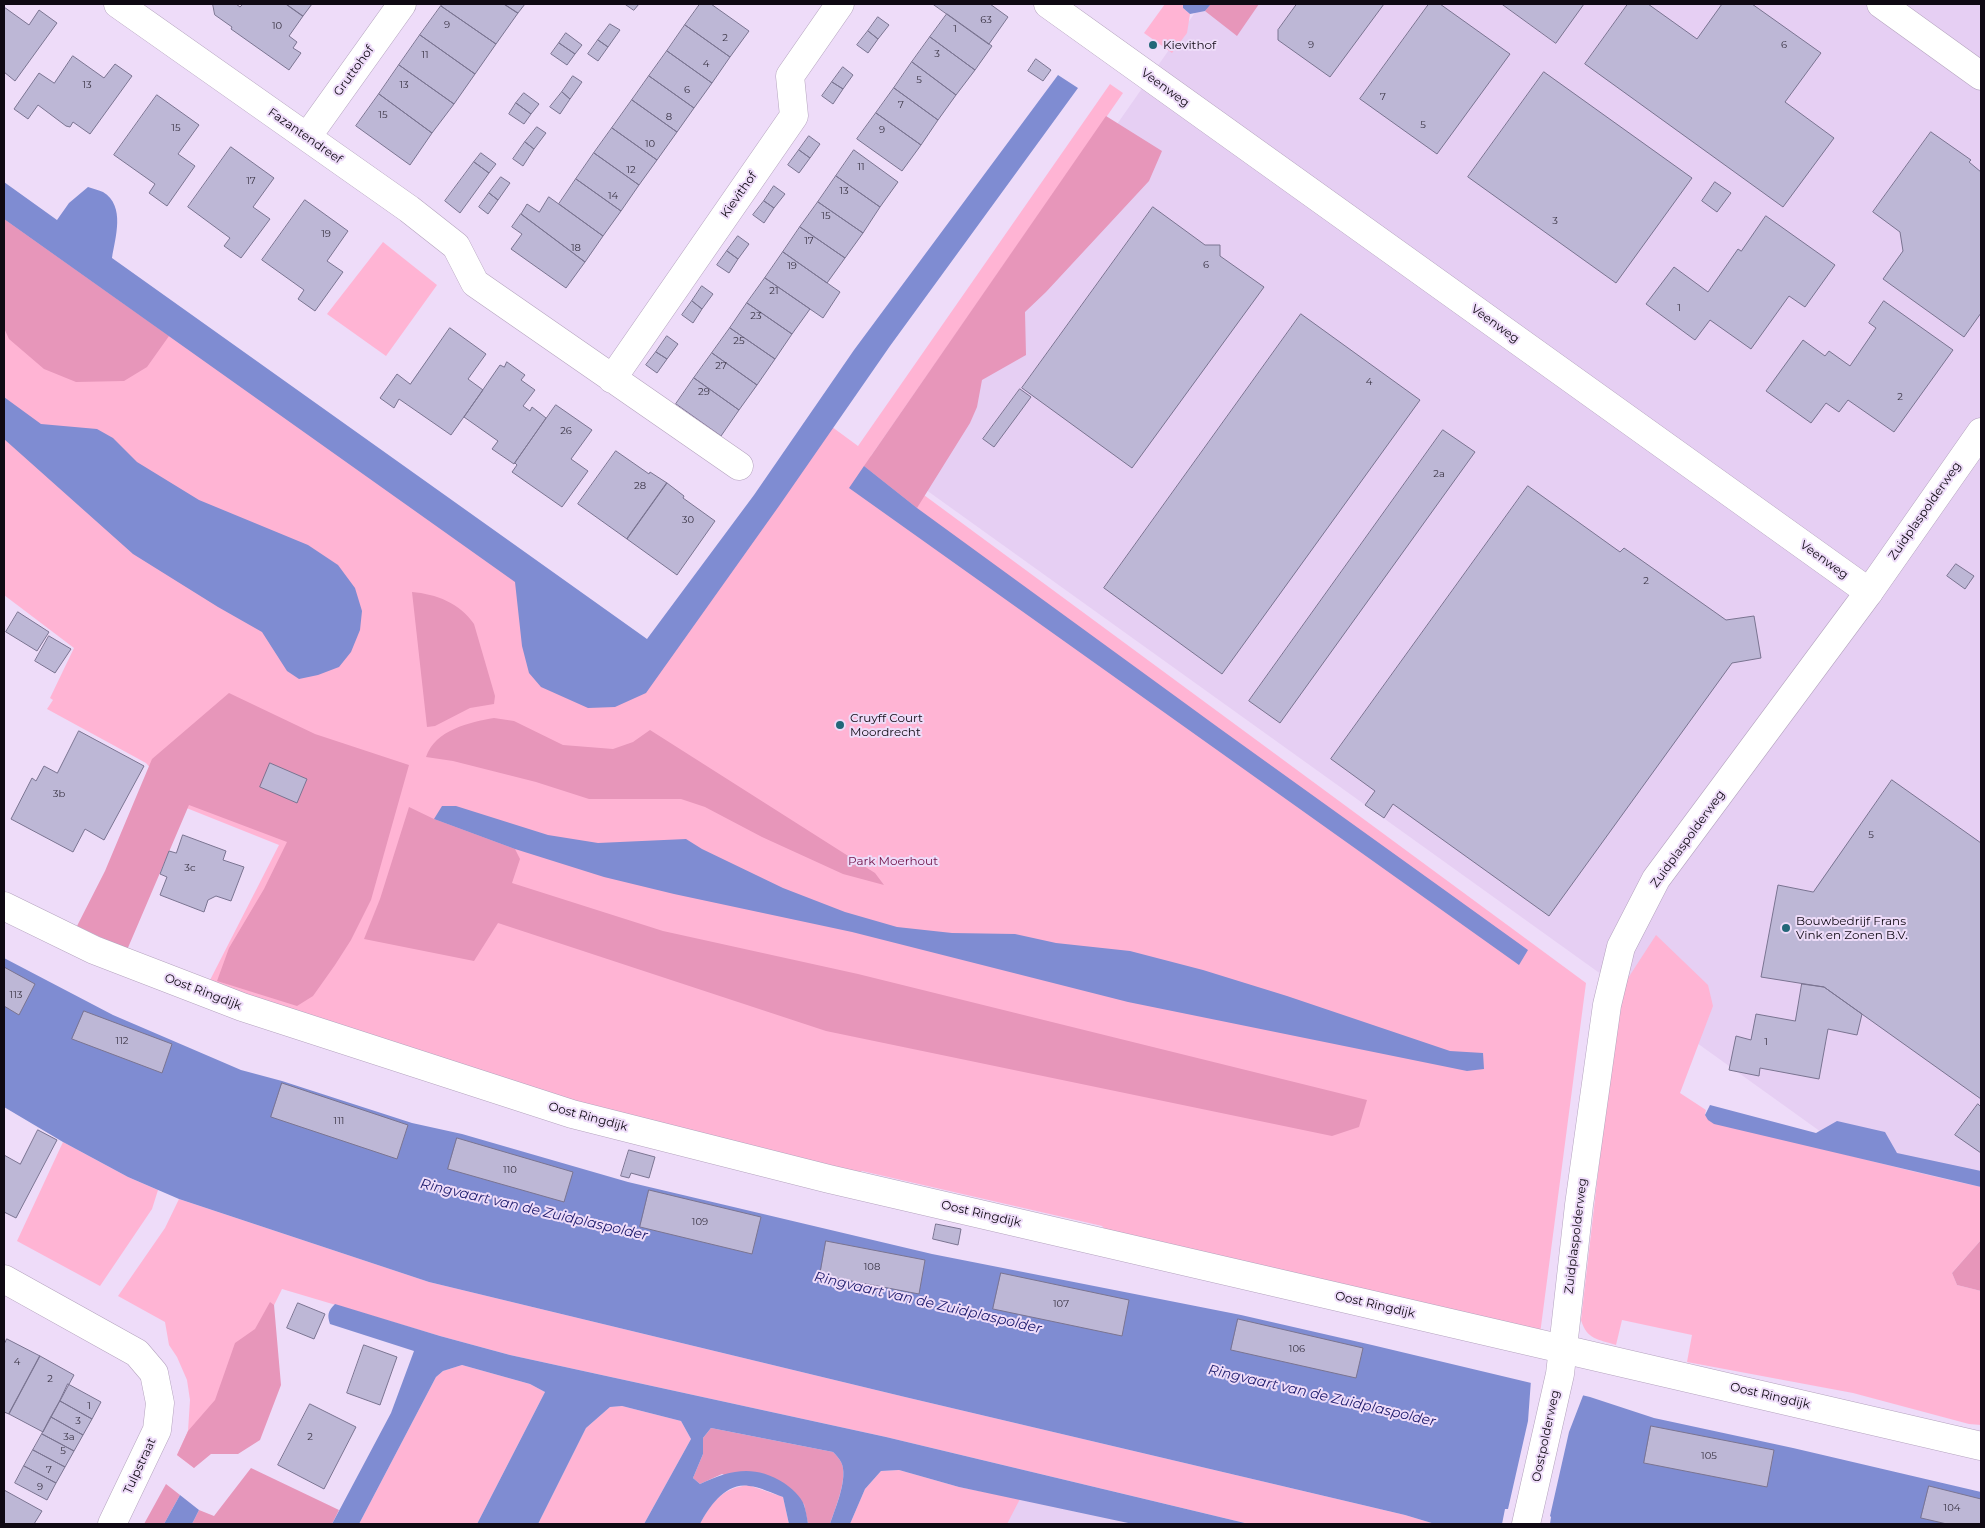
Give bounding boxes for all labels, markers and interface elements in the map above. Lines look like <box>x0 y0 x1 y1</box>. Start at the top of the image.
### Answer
house number: 63 <box>980 14 992 26</box>
house number: 9 <box>444 19 450 31</box>
house number: 10 <box>272 20 282 32</box>
house number: 1 <box>953 23 957 35</box>
house number: 2 <box>722 32 728 44</box>
place label: Kievithof <box>1163 38 1216 52</box>
marker: Kievithof <box>1147 39 1159 51</box>
house number: 9 <box>1308 39 1314 51</box>
house number: 6 <box>1781 39 1787 51</box>
street label: Gruttohof <box>331 43 377 99</box>
house number: 3 <box>934 48 940 60</box>
house number: 11 <box>421 49 429 61</box>
house number: 4 <box>703 58 709 70</box>
street label: Veenweg <box>1138 66 1192 110</box>
house number: 5 <box>916 74 922 86</box>
house number: 13 <box>82 79 92 91</box>
house number: 13 <box>399 79 409 91</box>
house number: 6 <box>684 84 690 96</box>
house number: 7 <box>1380 91 1386 103</box>
house number: 7 <box>898 99 904 111</box>
street label: Fazantendreef <box>265 105 345 167</box>
house number: 15 <box>378 109 388 121</box>
house number: 8 <box>666 111 672 123</box>
house number: 5 <box>1420 119 1426 131</box>
house number: 15 <box>171 122 181 134</box>
house number: 9 <box>879 124 885 136</box>
house number: 10 <box>645 138 655 150</box>
house number: 11 <box>857 161 865 173</box>
house number: 12 <box>626 164 636 176</box>
street label: Kievithof <box>718 169 760 221</box>
house number: 17 <box>246 175 256 187</box>
house number: 13 <box>839 185 849 197</box>
house number: 14 <box>608 190 618 202</box>
house number: 15 <box>821 210 831 222</box>
house number: 3 <box>1552 215 1558 227</box>
house number: 19 <box>321 228 331 240</box>
house number: 17 <box>804 235 814 247</box>
house number: 18 <box>571 242 581 254</box>
house number: 6 <box>1203 259 1209 271</box>
house number: 19 <box>787 260 797 272</box>
house number: 21 <box>769 285 779 297</box>
street label: Veenweg <box>1468 302 1522 346</box>
house number: 1 <box>1677 302 1681 314</box>
house number: 23 <box>750 310 762 322</box>
house number: 25 <box>733 335 745 347</box>
house number: 27 <box>715 360 727 372</box>
house number: 4 <box>1366 376 1372 388</box>
house number: 29 <box>698 386 710 398</box>
house number: 2 <box>1897 391 1903 403</box>
house number: 26 <box>560 425 572 437</box>
street label: Zuidplaspolderweg <box>1886 459 1964 563</box>
house number: 2a <box>1433 468 1445 480</box>
house number: 28 <box>634 480 646 492</box>
house number: 30 <box>682 514 694 526</box>
street label: Veenweg <box>1797 538 1851 582</box>
house number: 2 <box>1643 575 1649 587</box>
place label: Cruyff Court Moordrecht <box>850 711 923 739</box>
marker: Cruyff Court Moordrecht <box>834 719 846 731</box>
house number: 3b <box>53 788 65 800</box>
street label: Zuidplaspolderweg <box>1648 788 1728 890</box>
house number: 5 <box>1868 829 1874 841</box>
park label: Park Moerhout <box>848 854 938 868</box>
house number: 3c <box>184 862 196 874</box>
place label: Bouwbedrijf Frans Vink en Zonen B.V. <box>1796 914 1908 942</box>
marker: Bouwbedrijf Frans Vink en Zonen B.V. <box>1780 922 1792 934</box>
street label: Oost Ringdijk <box>162 971 244 1013</box>
house number: 113 <box>10 989 22 1001</box>
house number: 112 <box>116 1035 128 1047</box>
house number: 1 <box>1764 1036 1768 1048</box>
street label: Oost Ringdijk <box>547 1099 629 1135</box>
house number: 111 <box>334 1115 344 1127</box>
house number: 110 <box>503 1164 517 1176</box>
water label: Ringvaart van de Zuidplaspolder <box>419 1176 649 1244</box>
street label: Zuidplaspolderweg <box>1562 1177 1590 1295</box>
street label: Oost Ringdijk <box>940 1198 1022 1230</box>
house number: 109 <box>692 1216 708 1228</box>
house number: 108 <box>864 1261 880 1273</box>
water label: Ringvaart van de Zuidplaspolder <box>813 1269 1043 1337</box>
street label: Oost Ringdijk <box>1334 1289 1416 1321</box>
house number: 107 <box>1053 1298 1069 1310</box>
house number: 106 <box>1289 1343 1305 1355</box>
house number: 4 <box>14 1356 20 1368</box>
water label: Ringvaart van de Zuidplaspolder <box>1207 1362 1437 1430</box>
house number: 2 <box>47 1373 53 1385</box>
street label: Oost Ringdijk <box>1729 1380 1811 1412</box>
street label: Oostpolderweg <box>1529 1389 1563 1483</box>
house number: 1 <box>87 1400 91 1412</box>
house number: 3 <box>75 1415 81 1427</box>
house number: 3a <box>63 1431 75 1443</box>
house number: 2 <box>307 1431 313 1443</box>
street label: Tulpstraat <box>121 1436 159 1496</box>
house number: 5 <box>60 1445 66 1457</box>
house number: 105 <box>1701 1450 1717 1462</box>
house number: 7 <box>46 1464 52 1476</box>
house number: 9 <box>37 1481 43 1493</box>
house number: 104 <box>1944 1502 1960 1514</box>

